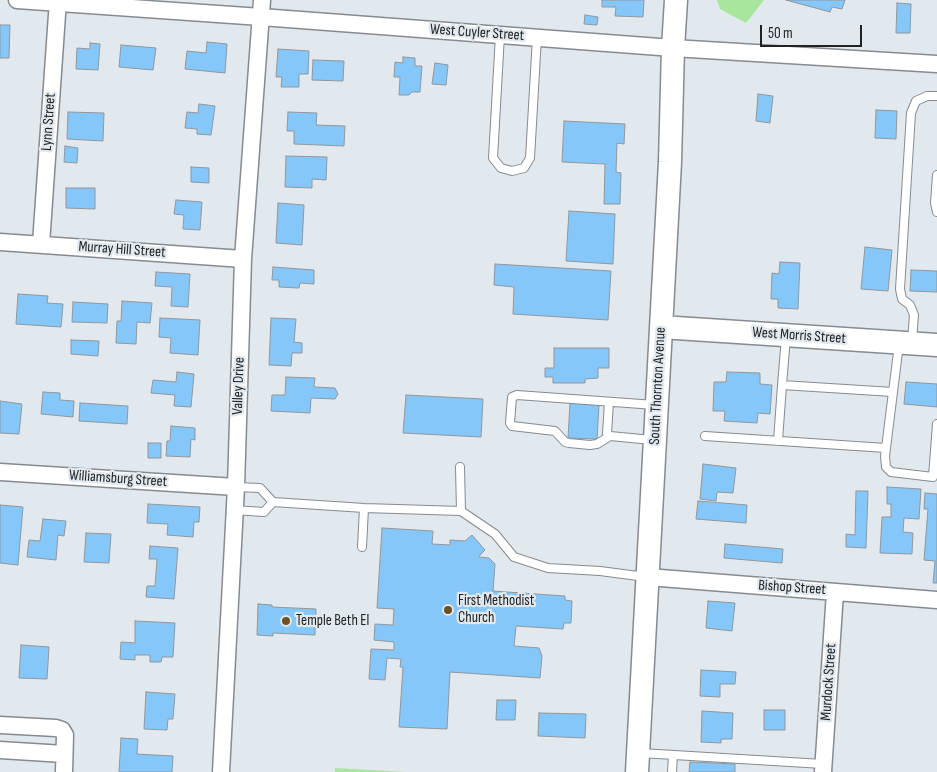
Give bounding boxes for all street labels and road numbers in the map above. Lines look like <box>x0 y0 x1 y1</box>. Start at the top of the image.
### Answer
street label: West Cuyler Street <box>429 21 525 45</box>
street label: Lynn Street <box>38 93 60 151</box>
street label: Murray Hill Street <box>78 238 166 262</box>
street label: West Morris Street <box>752 324 846 348</box>
street label: South Thornton Avenue <box>646 327 670 445</box>
street label: Valley Drive <box>229 357 249 415</box>
street label: Williamsburg Street <box>68 467 168 491</box>
street label: Bishop Street <box>758 577 826 599</box>
street label: Murdock Street <box>817 643 841 721</box>

